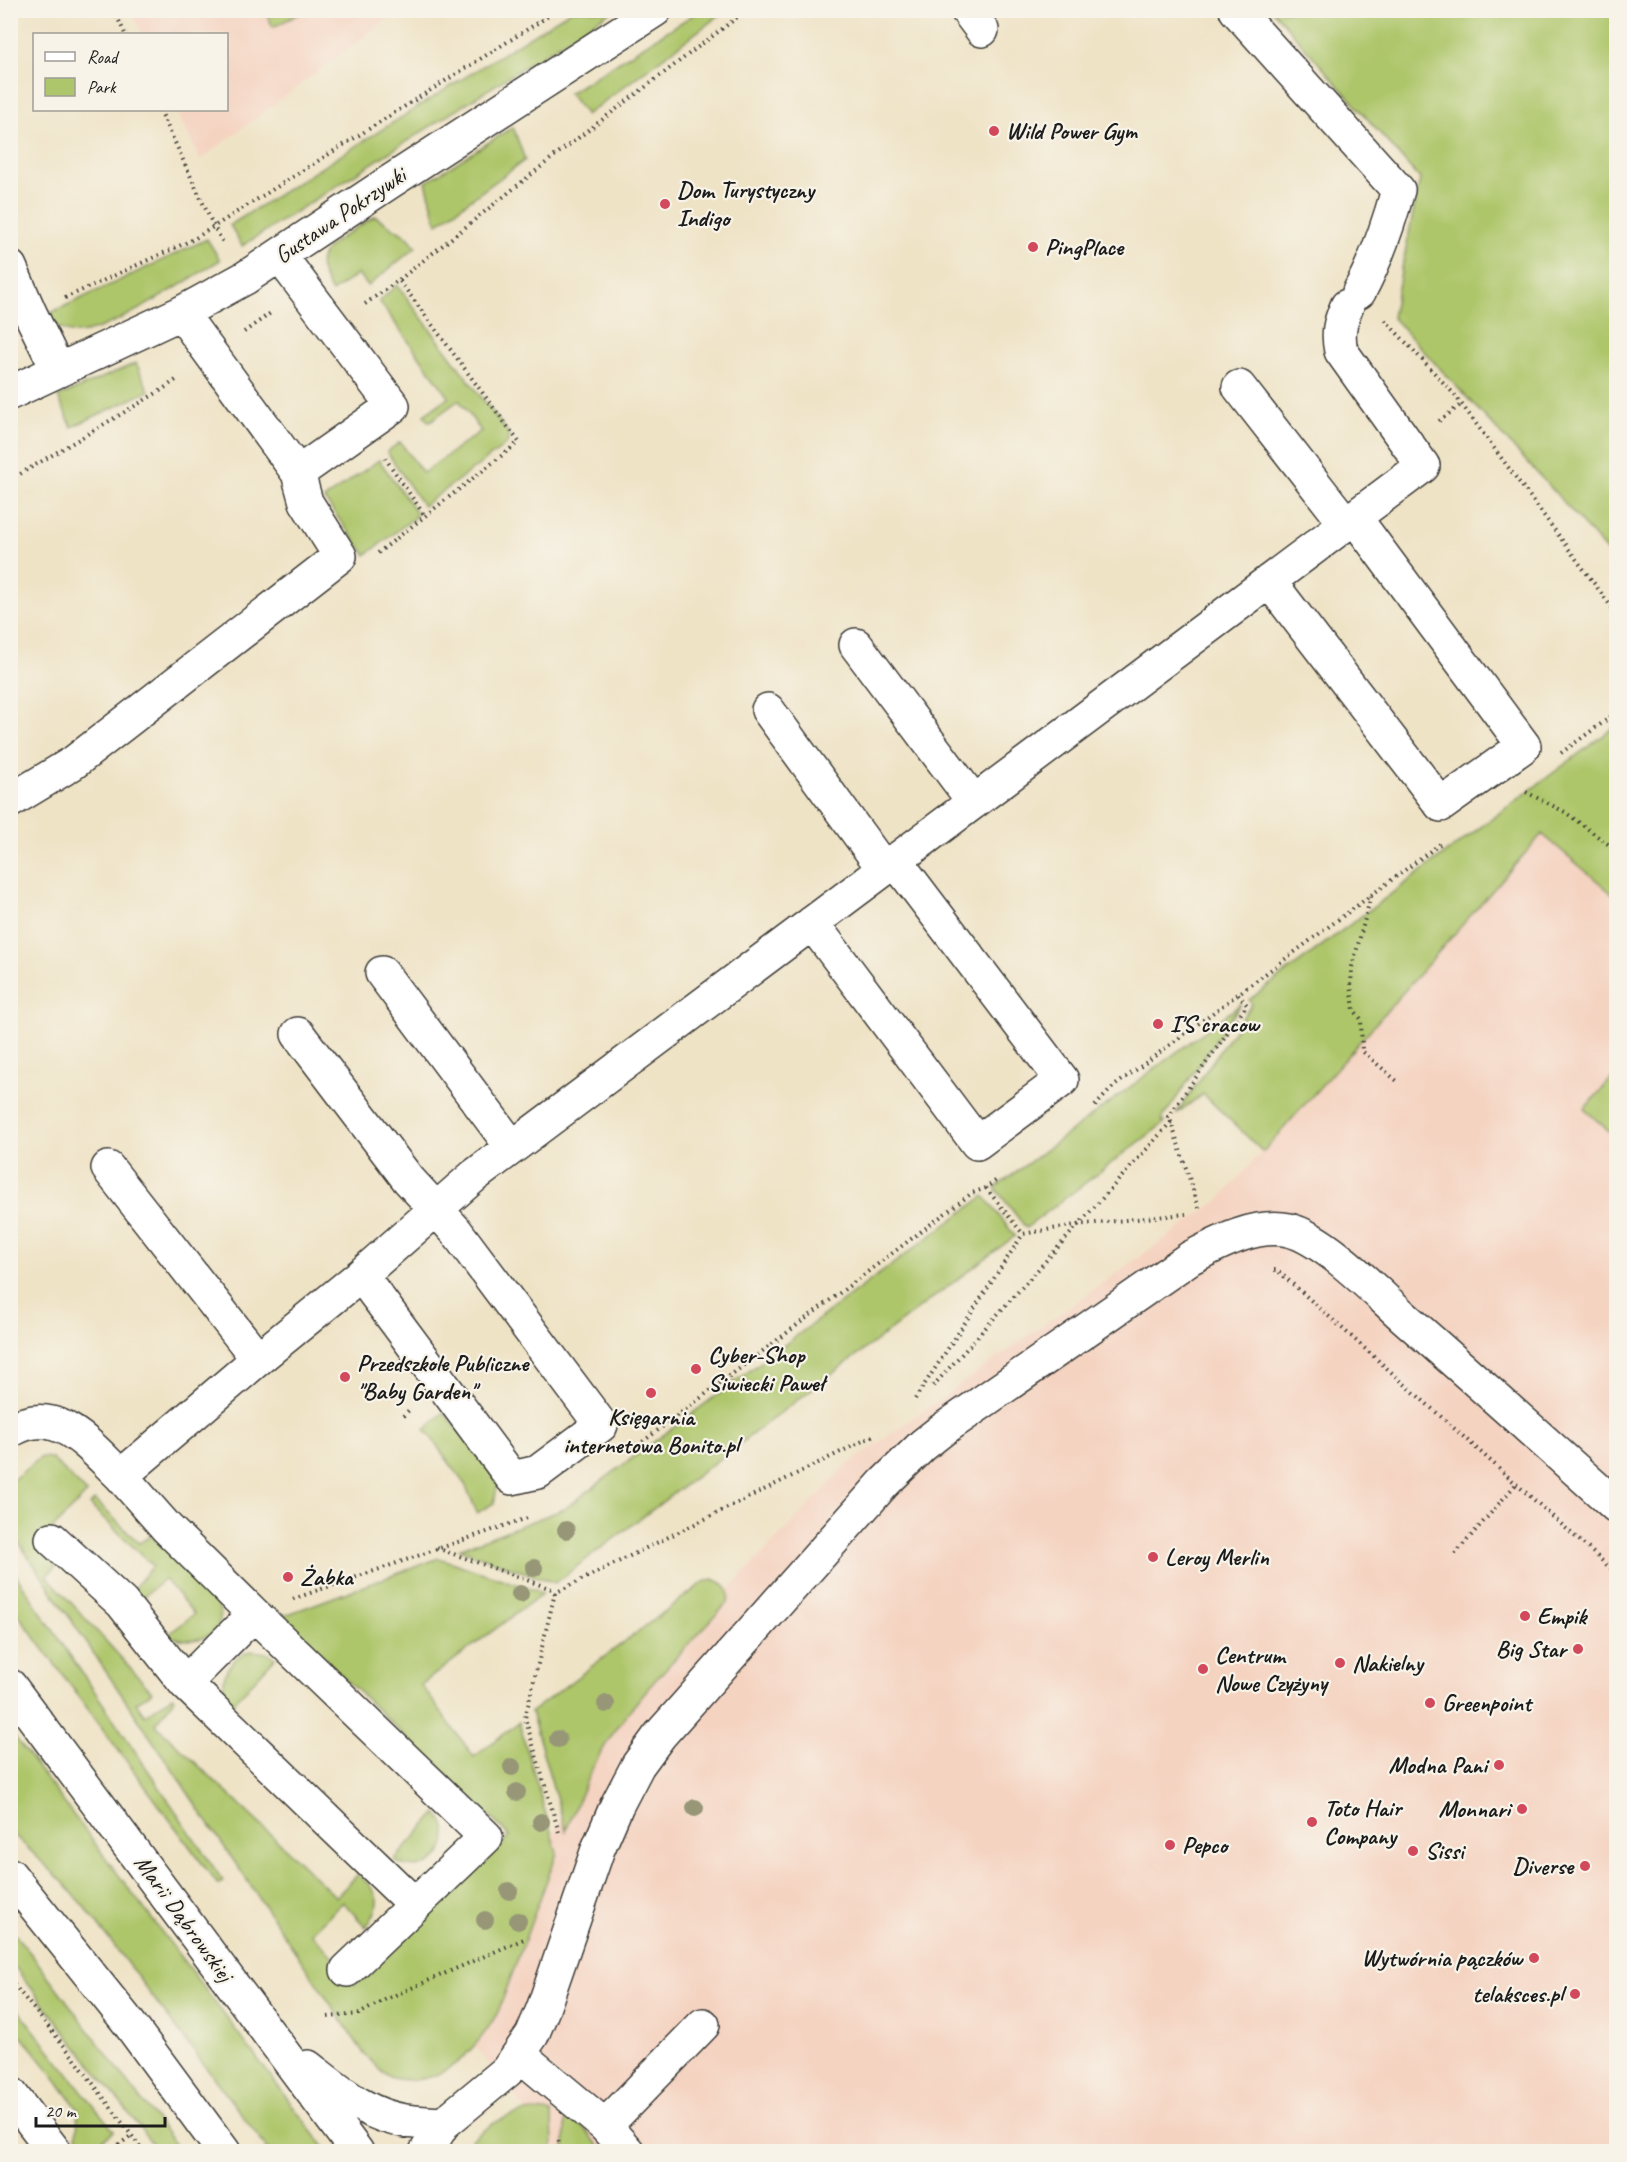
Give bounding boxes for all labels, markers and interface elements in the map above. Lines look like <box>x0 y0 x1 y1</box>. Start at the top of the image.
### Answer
legend <box>33 33 228 111</box>
text: Road <box>87 46 120 68</box>
text: Park <box>87 76 117 98</box>
place label: Wild Power Gym <box>1006 116 1138 146</box>
marker: Wild Power Gym <box>987 124 1001 138</box>
street label: Gustawa Pokrzywki <box>269 159 413 270</box>
place label: Dom Turystyczny Indigo <box>677 175 817 233</box>
marker: Dom Turystyczny Indigo <box>658 197 672 211</box>
place label: PingPlace <box>1045 232 1125 262</box>
marker: PingPlace <box>1026 240 1040 254</box>
place label: I'S cracow <box>1170 1009 1261 1039</box>
marker: I'S cracow <box>1151 1017 1165 1031</box>
place label: Cyber-Shop Siwiecki Paweł <box>708 1340 829 1398</box>
place label: Przedszkole Publiczne "Baby Garden" <box>357 1348 530 1406</box>
marker: Cyber-Shop Siwiecki Paweł <box>689 1362 703 1376</box>
marker: Przedszkole Publiczne "Baby Garden" <box>338 1370 352 1384</box>
marker: Księgarnia internetowa Bonito.pl <box>644 1386 658 1400</box>
place label: Księgarnia internetowa Bonito.pl <box>563 1402 744 1460</box>
place label: Leroy Merlin <box>1165 1542 1270 1572</box>
marker: Leroy Merlin <box>1146 1550 1160 1564</box>
place label: Żabka <box>300 1562 355 1592</box>
marker: Żabka <box>281 1570 295 1584</box>
place label: Empik <box>1537 1601 1588 1631</box>
marker: Empik <box>1518 1609 1532 1623</box>
place label: Big Star <box>1496 1634 1568 1664</box>
place label: Centrum Nowe Czyżyny <box>1215 1640 1330 1698</box>
marker: Big Star <box>1571 1642 1585 1656</box>
place label: Nakielny <box>1352 1648 1426 1678</box>
marker: Nakielny <box>1333 1656 1347 1670</box>
marker: Centrum Nowe Czyżyny <box>1196 1662 1210 1676</box>
place label: Greenpoint <box>1442 1688 1534 1718</box>
marker: Greenpoint <box>1423 1696 1437 1710</box>
place label: Modna Pani <box>1389 1750 1490 1780</box>
marker: Modna Pani <box>1492 1758 1506 1772</box>
place label: Toto Hair Company <box>1324 1793 1403 1851</box>
place label: Monnari <box>1439 1794 1513 1824</box>
marker: Monnari <box>1515 1802 1529 1816</box>
marker: Toto Hair Company <box>1305 1815 1319 1829</box>
place label: Pepco <box>1182 1830 1229 1860</box>
place label: Sissi <box>1425 1836 1467 1866</box>
marker: Pepco <box>1163 1838 1177 1852</box>
marker: Sissi <box>1406 1844 1420 1858</box>
street label: Marii Dąbrowskiej <box>128 1849 242 1990</box>
place label: Diverse <box>1513 1851 1575 1881</box>
marker: Diverse <box>1578 1859 1592 1873</box>
place label: Wytwórnia pączków <box>1362 1943 1525 1973</box>
marker: Wytwórnia pączków <box>1527 1951 1541 1965</box>
place label: telaksces.pl <box>1472 1979 1568 2009</box>
marker: telaksces.pl <box>1568 1987 1582 2001</box>
scale bar <box>36 2090 165 2128</box>
text: 20 m <box>45 2100 78 2122</box>

